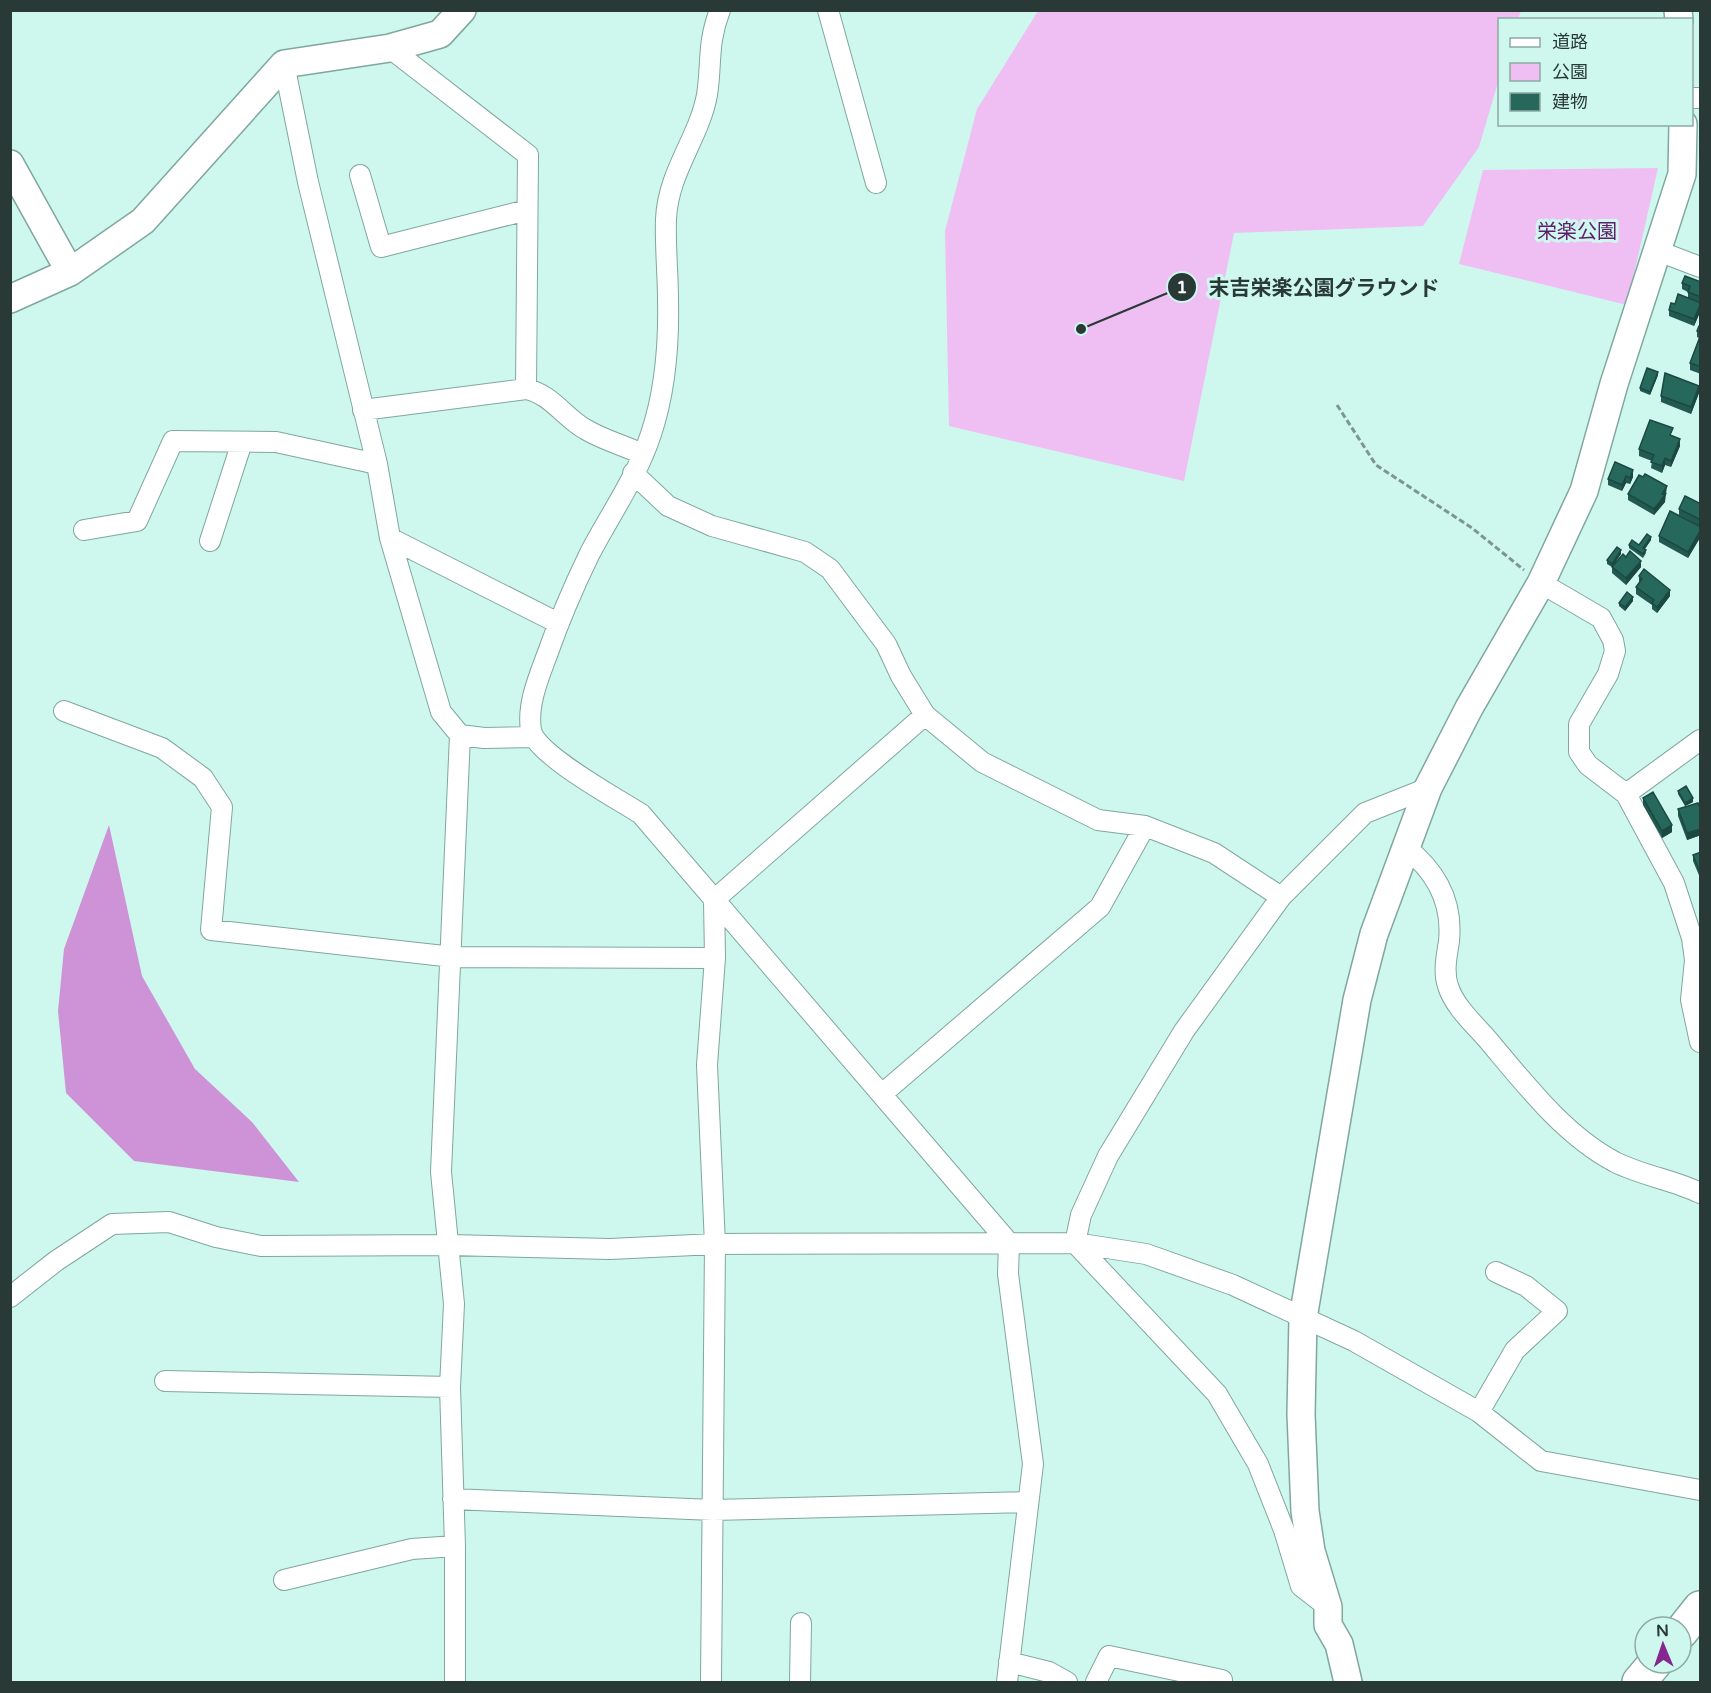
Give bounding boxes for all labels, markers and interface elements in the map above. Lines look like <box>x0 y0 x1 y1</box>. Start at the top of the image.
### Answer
legend <box>1498 18 1693 126</box>
text: 道路 <box>1552 31 1588 53</box>
text: 公園 <box>1552 61 1588 83</box>
text: 建物 <box>1552 91 1588 113</box>
park label: 栄楽公園 <box>1537 220 1617 244</box>
callout: 末吉栄楽公園グラウンド <box>1167 268 1452 307</box>
text: 1 <box>1176 276 1188 298</box>
text: 末吉栄楽公園グラウンド <box>1209 276 1440 301</box>
north arrow <box>1633 1615 1693 1675</box>
text: N <box>1656 1621 1669 1641</box>

